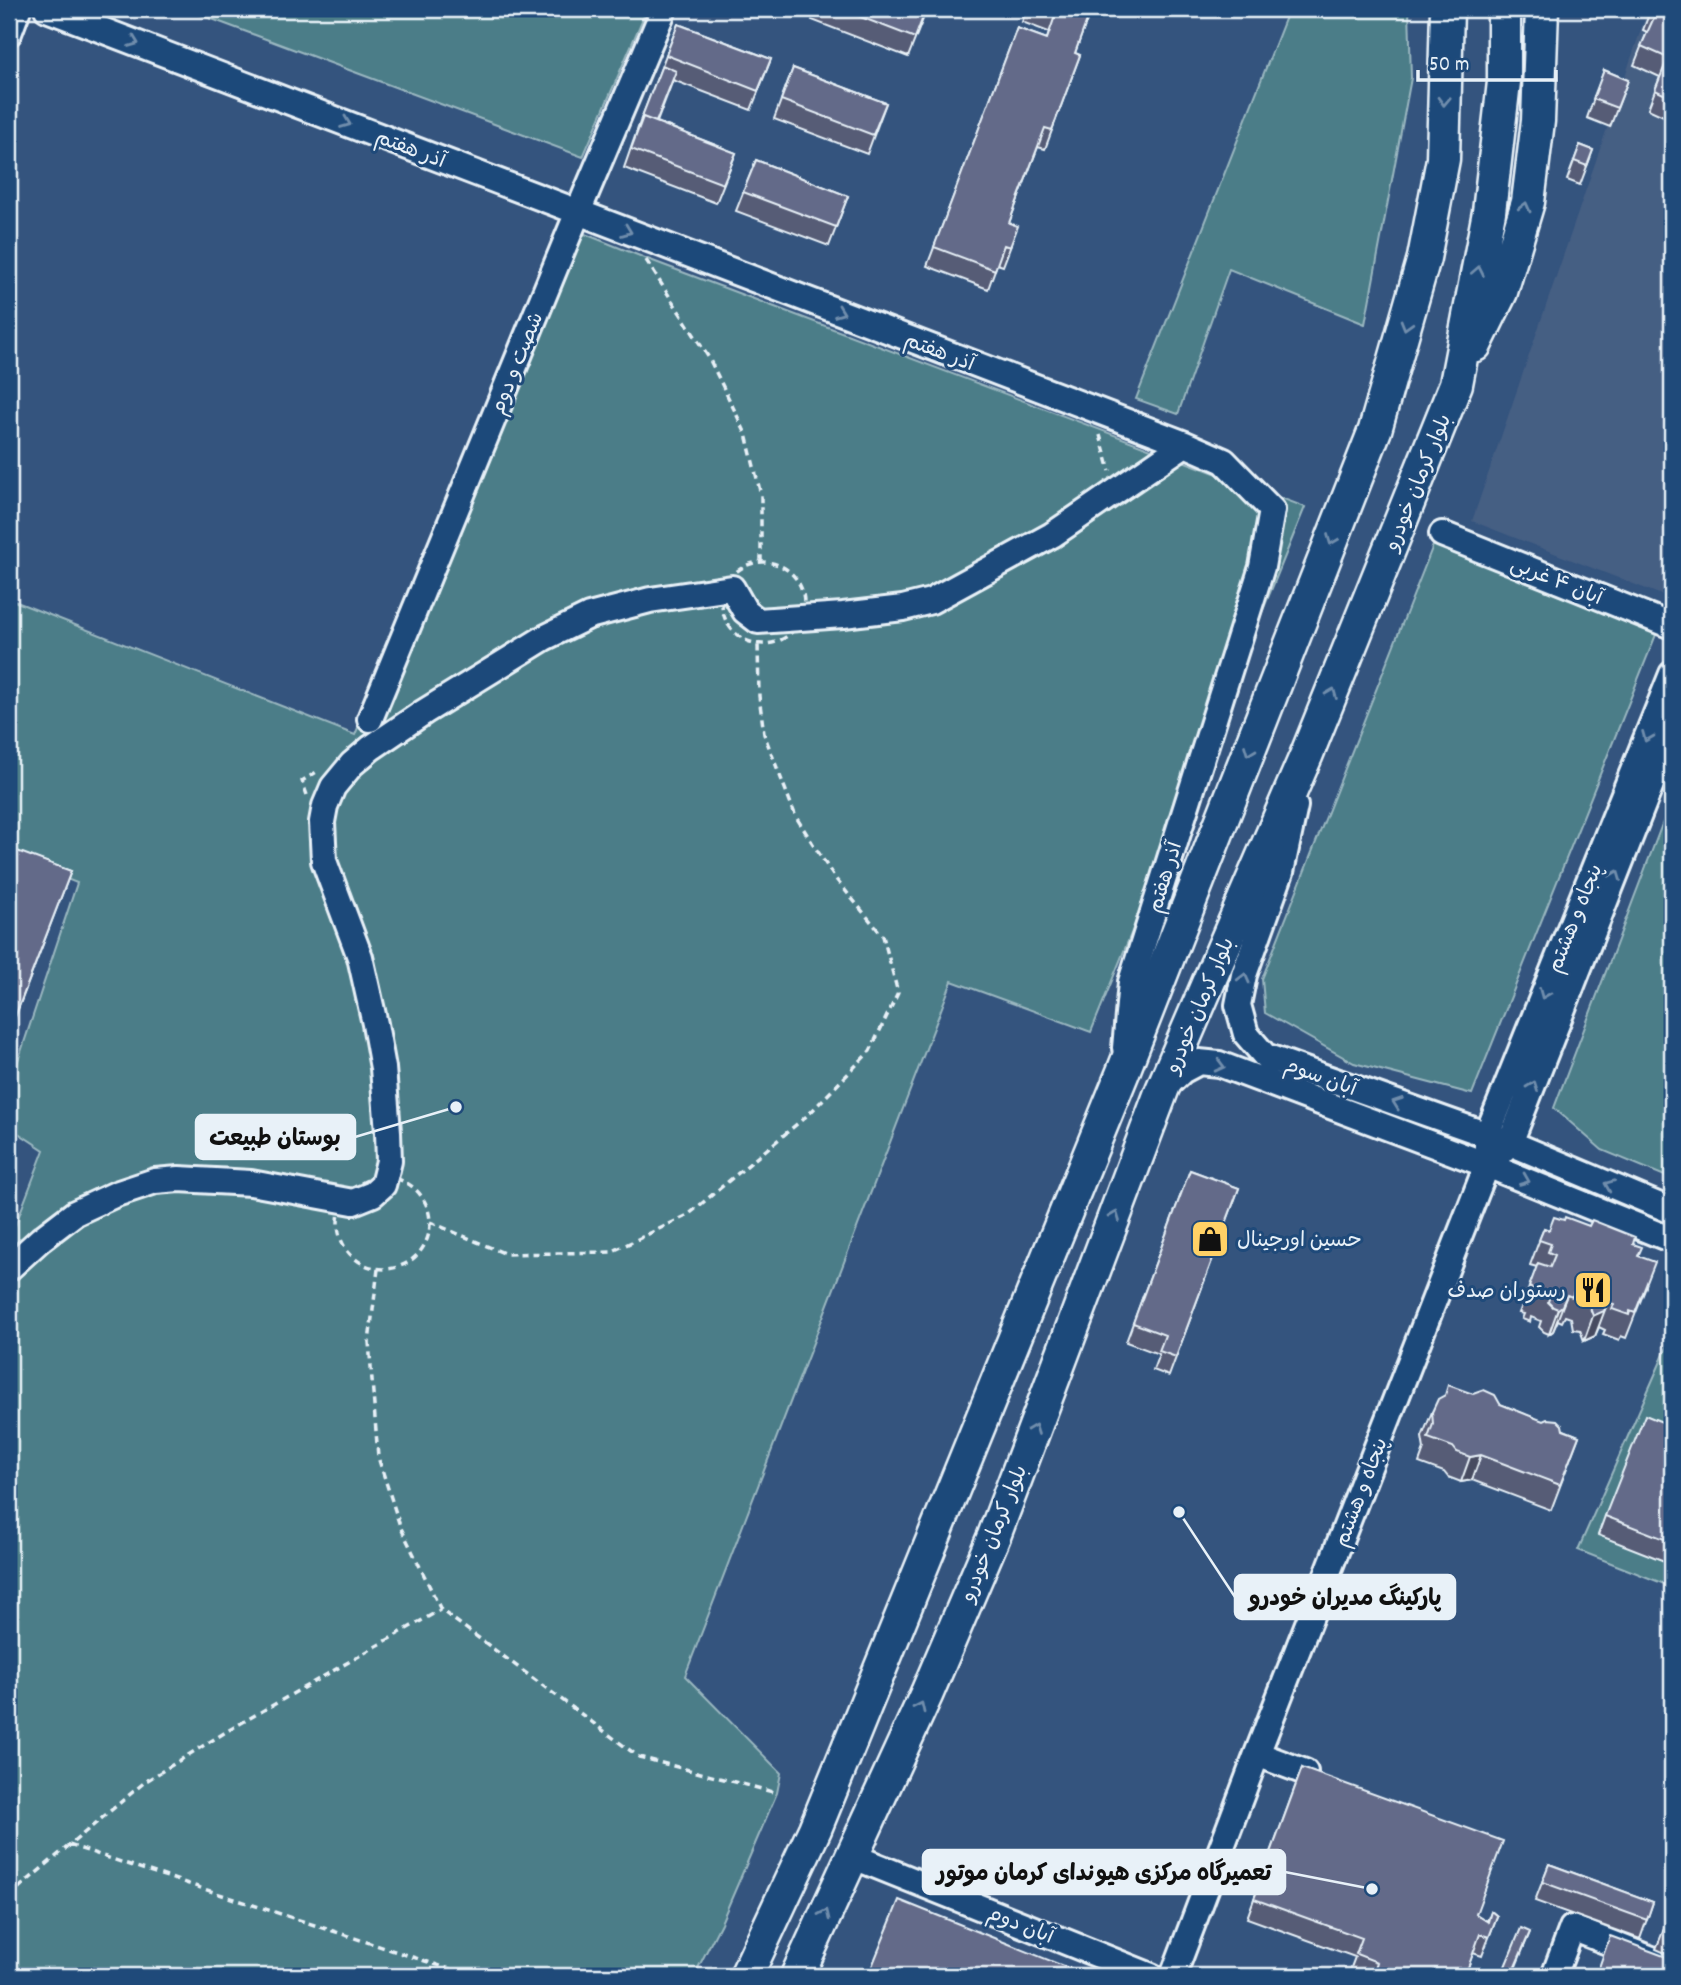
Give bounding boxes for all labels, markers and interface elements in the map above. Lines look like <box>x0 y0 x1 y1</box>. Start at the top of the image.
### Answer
one-way arrow <box>127 33 139 47</box>
scale bar <box>1418 38 1557 82</box>
text: 50 m <box>1429 51 1469 81</box>
one-way arrow <box>1437 96 1452 107</box>
one-way arrow <box>340 115 352 129</box>
street label: آذر هفتم <box>370 124 450 178</box>
one-way arrow <box>1517 201 1531 213</box>
one-way arrow <box>621 222 633 236</box>
one-way arrow <box>1469 265 1484 277</box>
one-way arrow <box>833 304 845 318</box>
street label: شصت و دوم <box>485 308 553 420</box>
one-way arrow <box>1400 319 1414 331</box>
street label: آذر هفتم <box>899 327 979 381</box>
street label: بلوار کرمان خودرو <box>1378 410 1461 558</box>
one-way arrow <box>1326 533 1340 545</box>
street label: آبان ۴ غربی <box>1505 551 1607 615</box>
one-way arrow <box>1323 688 1337 700</box>
one-way arrow <box>1641 730 1655 742</box>
one-way arrow <box>1243 745 1257 757</box>
street label: آذر هفتم <box>1142 838 1192 917</box>
street label: پنجاه و هشتم <box>1541 860 1612 978</box>
one-way arrow <box>1607 869 1621 881</box>
street label: بلوار کرمان خودرو <box>1159 934 1244 1081</box>
one-way arrow <box>1236 972 1250 984</box>
one-way arrow <box>1538 987 1552 999</box>
street label: آبان سوم <box>1280 1052 1361 1106</box>
one-way arrow <box>1214 1058 1226 1072</box>
one-way arrow <box>1524 1081 1538 1093</box>
one-way arrow <box>1392 1097 1404 1111</box>
callout: بوستان طبیعت <box>196 1115 355 1159</box>
text: بوستان طبیعت <box>209 1124 341 1157</box>
one-way arrow <box>1518 1172 1530 1186</box>
one-way arrow <box>1604 1179 1617 1193</box>
one-way arrow <box>1106 1211 1120 1223</box>
shop icon: حسین اورجینال <box>1189 1218 1231 1260</box>
place label: حسین اورجینال <box>1237 1227 1362 1257</box>
restaurant icon: رستوران صدف <box>1572 1269 1614 1311</box>
place label: رستوران صدف <box>1447 1278 1566 1308</box>
one-way arrow <box>1026 1424 1040 1436</box>
street label: پنجاه و هشتم <box>1328 1434 1397 1552</box>
street label: بلوار کرمان خودرو <box>954 1461 1037 1609</box>
callout: پارکینگ مدیران خودرو <box>1235 1575 1455 1619</box>
text: پارکینگ مدیران خودرو <box>1247 1583 1442 1617</box>
one-way arrow <box>912 1702 926 1715</box>
callout: تعمیرگاه مرکزی هیوندای کرمان موتور <box>923 1850 1285 1894</box>
text: تعمیرگاه مرکزی هیوندای کرمان موتور <box>935 1858 1273 1892</box>
street label: آبان دوم <box>982 1900 1058 1954</box>
one-way arrow <box>817 1909 831 1921</box>

